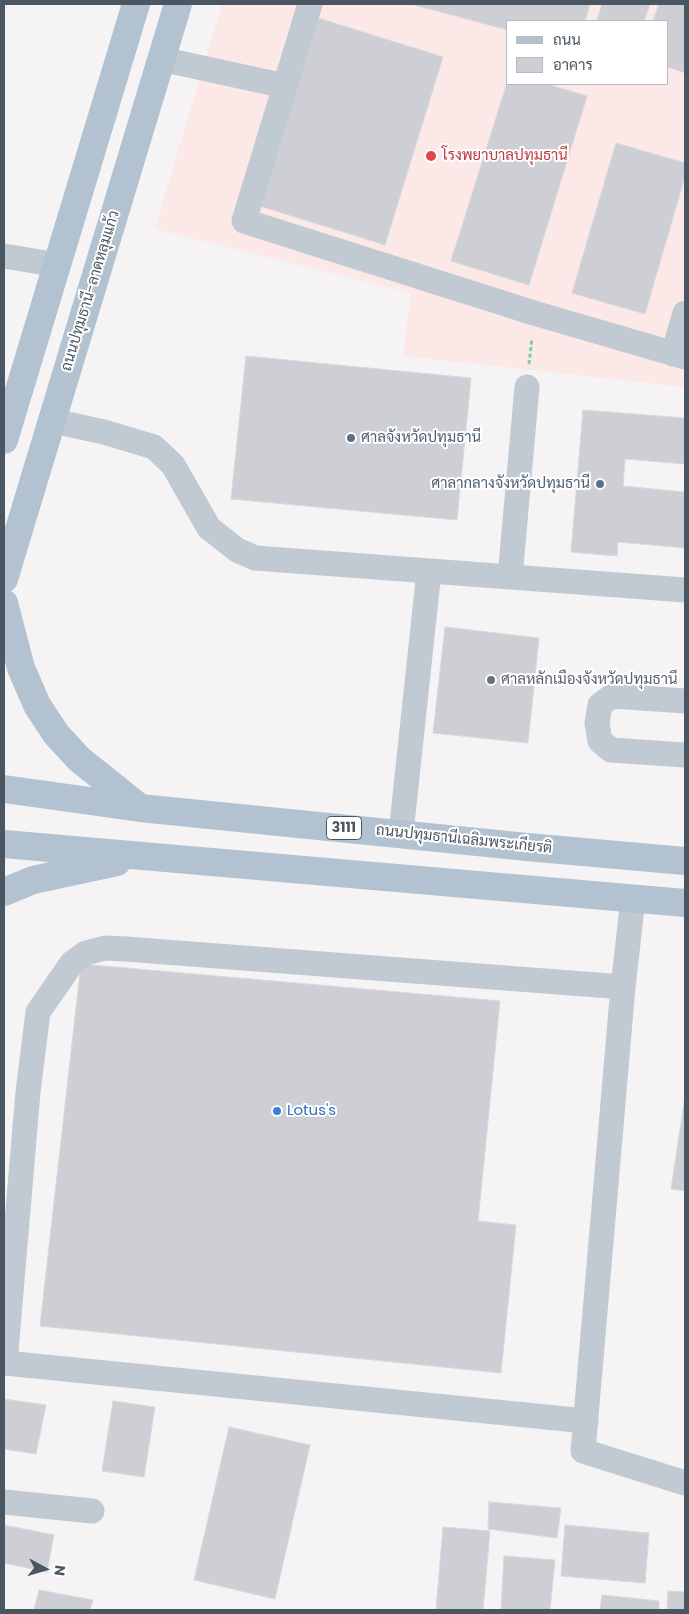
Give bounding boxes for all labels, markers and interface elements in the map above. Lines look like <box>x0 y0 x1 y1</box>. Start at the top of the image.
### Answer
legend <box>507 20 669 85</box>
text: ถนน <box>553 29 581 50</box>
text: อาคาร <box>553 54 593 75</box>
place label: โรงพยาบาลปทุมธานี <box>442 147 568 165</box>
marker: โรงพยาบาลปทุมธานี <box>424 149 438 163</box>
street label: ถนนปทุมธานี-ลาดหลุมแก้ว <box>58 208 124 374</box>
place label: ศาลจังหวัดปทุมธานี <box>361 429 481 447</box>
marker: ศาลจังหวัดปทุมธานี <box>345 432 357 444</box>
place label: ศาลากลางจังหวัดปทุมธานี <box>431 475 590 493</box>
marker: ศาลากลางจังหวัดปทุมธานี <box>594 478 606 490</box>
place label: ศาลหลักเมืองจังหวัดปทุมธานี <box>501 671 677 689</box>
marker: ศาลหลักเมืองจังหวัดปทุมธานี <box>485 674 497 686</box>
road number: 3111 <box>326 816 362 840</box>
street label: ถนนปทุมธานีเฉลิมพระเกียรติ <box>375 822 553 858</box>
place label: Lotus's <box>287 1102 336 1120</box>
marker: Lotus's <box>271 1105 283 1117</box>
north arrow <box>20 1544 70 1594</box>
text: N <box>49 1564 70 1577</box>

